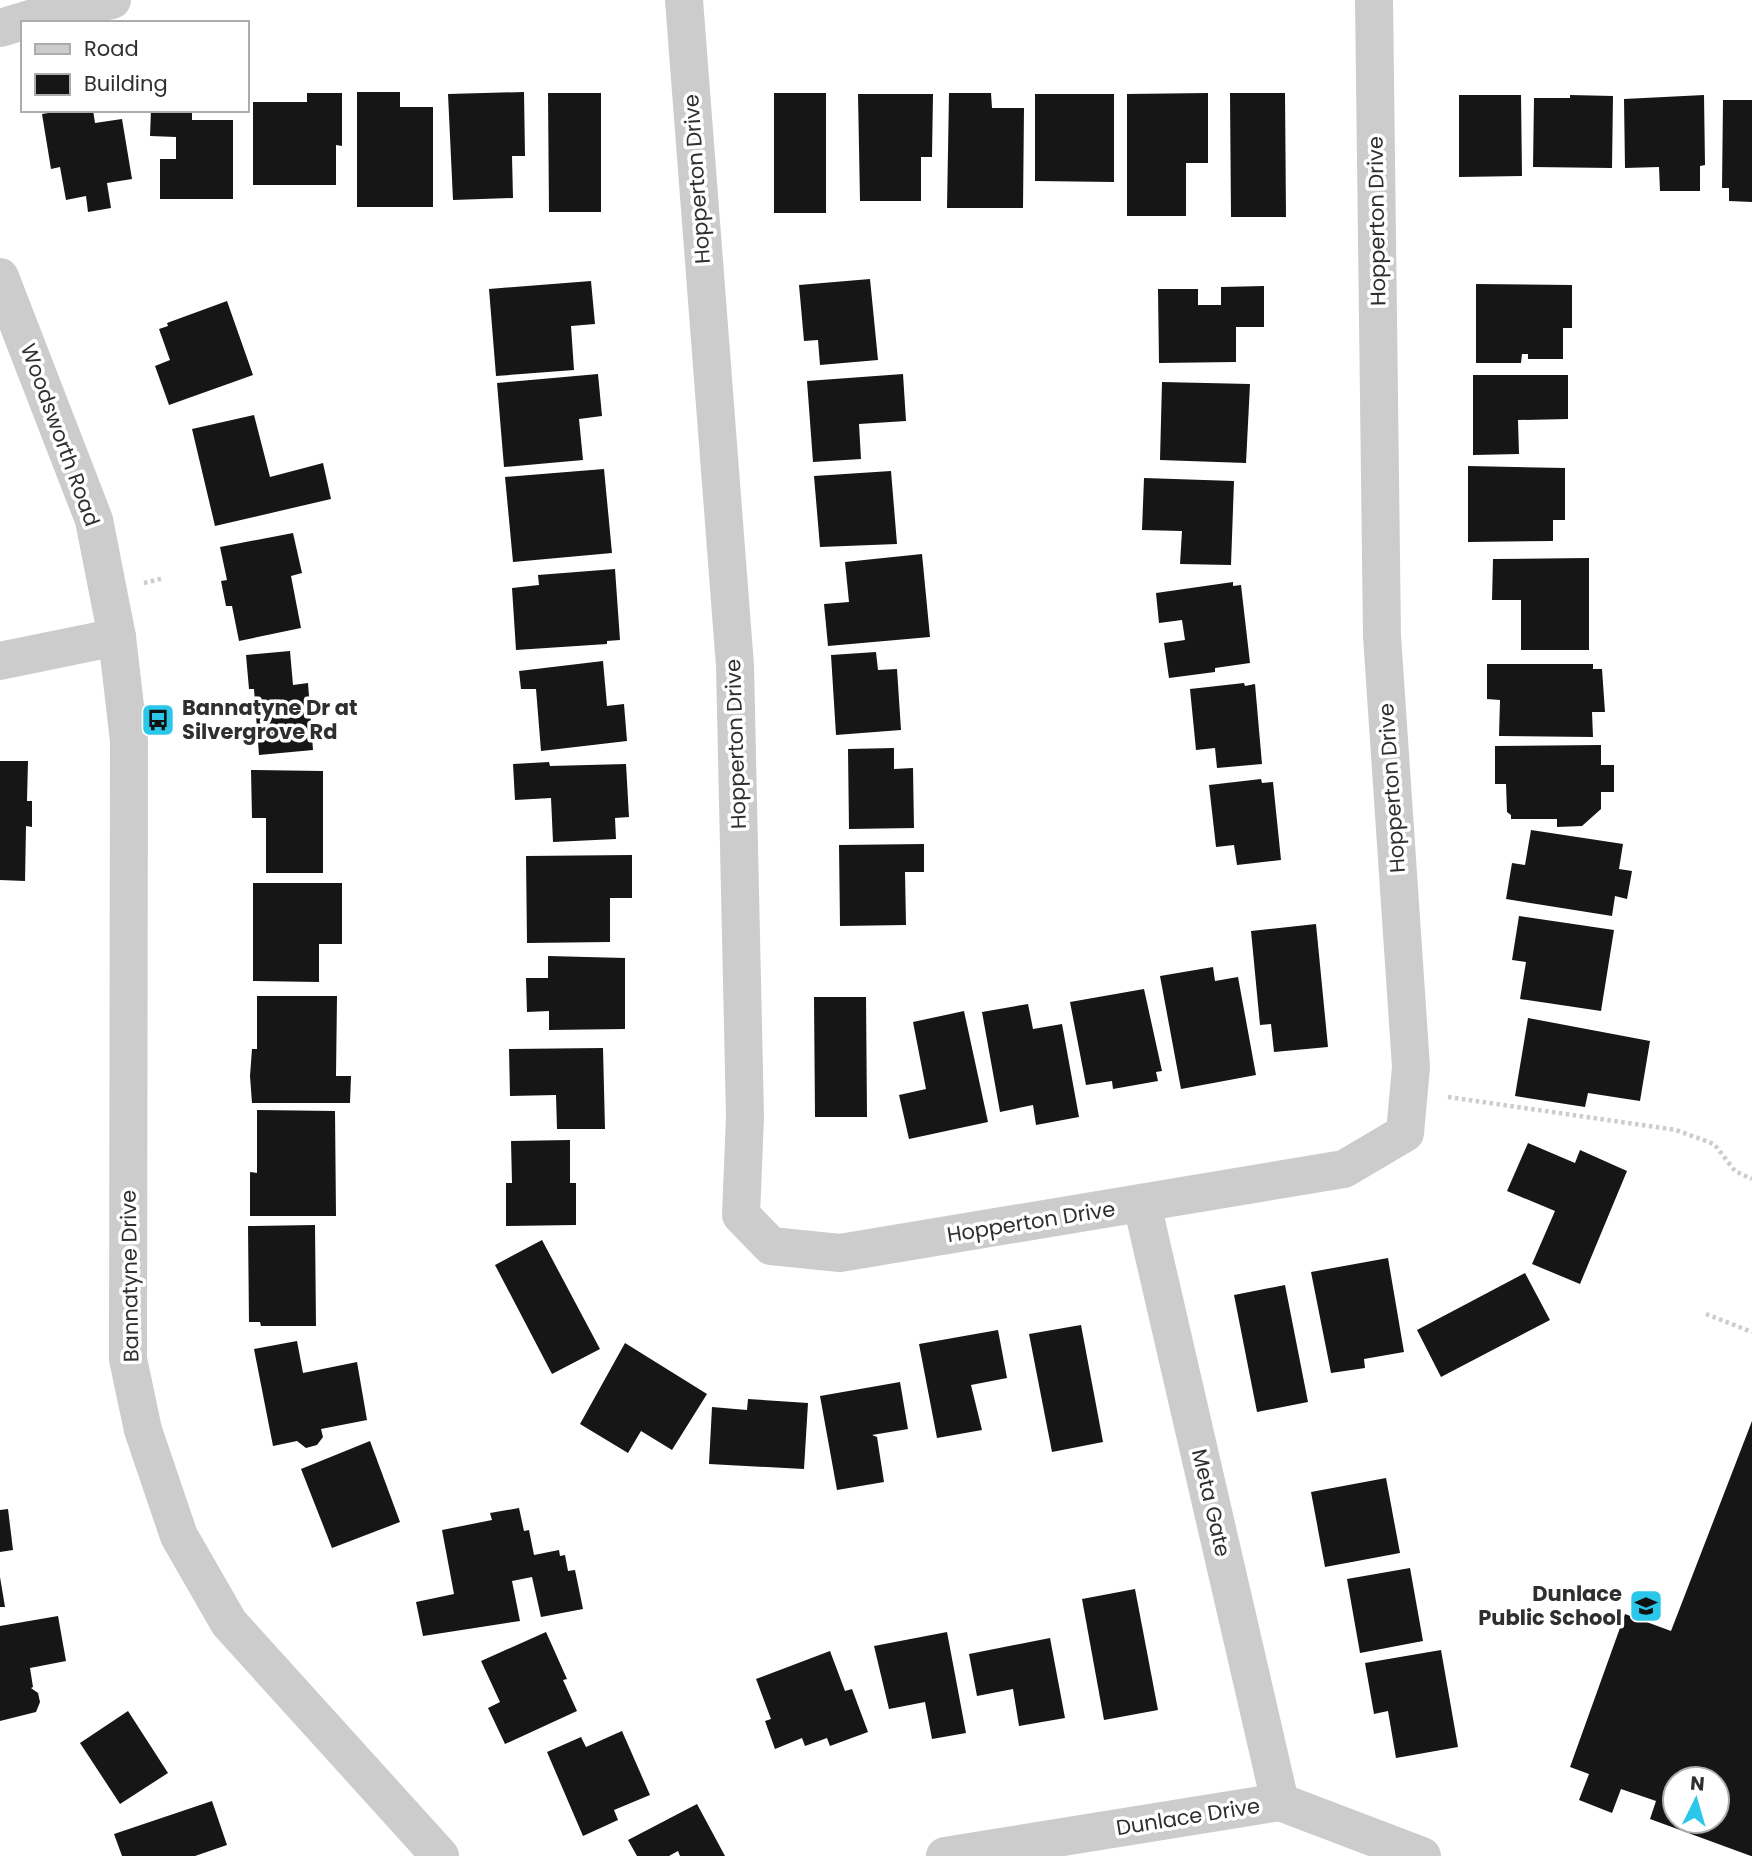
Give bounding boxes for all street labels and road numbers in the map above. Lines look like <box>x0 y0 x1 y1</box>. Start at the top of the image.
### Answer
street label: Hopperton Drive <box>676 93 717 265</box>
street label: Hopperton Drive <box>1361 136 1392 306</box>
street label: Woodsworth Road <box>14 340 107 530</box>
street label: Hopperton Drive <box>718 659 753 829</box>
street label: Hopperton Drive <box>1371 702 1412 874</box>
street label: Bannatyne Drive <box>113 1190 146 1362</box>
street label: Hopperton Drive <box>945 1194 1117 1249</box>
street label: Meta Gate <box>1185 1446 1238 1560</box>
street label: Dunlace Drive <box>1114 1791 1262 1842</box>

